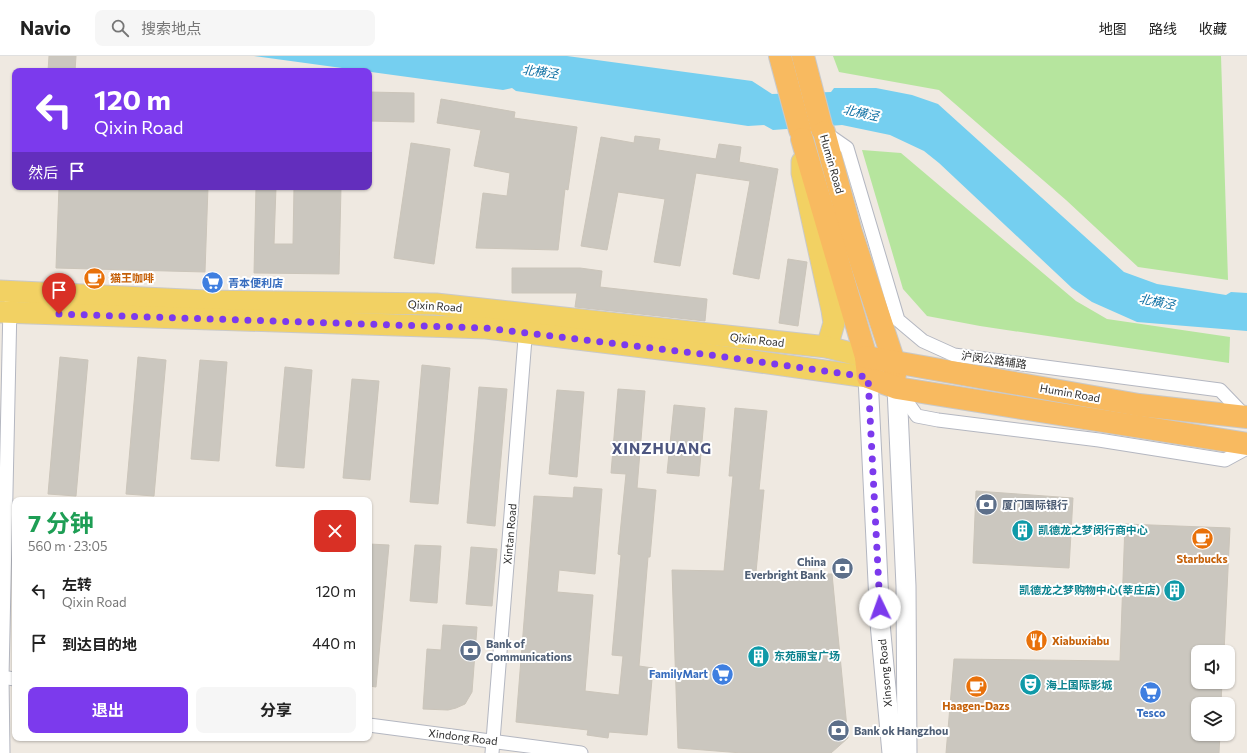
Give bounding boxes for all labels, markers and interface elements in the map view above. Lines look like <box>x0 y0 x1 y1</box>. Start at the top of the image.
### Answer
search box <box>95 10 375 46</box>
text: Navio <box>20 16 71 39</box>
icon: search <box>109 17 131 39</box>
text: 搜索地点 <box>141 19 201 37</box>
text: 地图 <box>1099 20 1127 37</box>
text: 路线 <box>1149 20 1177 37</box>
text: 收藏 <box>1199 20 1227 37</box>
water label: 北横泾 <box>521 62 560 80</box>
text: 120 m <box>94 82 171 116</box>
icon: left <box>28 84 80 136</box>
water label: 北横泾 <box>842 101 881 123</box>
text: Qixin Road <box>94 116 183 138</box>
street label: Humin Road <box>818 133 847 195</box>
icon: arrive <box>66 160 88 182</box>
text: 然后 <box>28 163 58 181</box>
cafe icon: 猫王咖啡 <box>82 265 108 291</box>
supermarket icon: 青本便利店 <box>200 270 226 296</box>
place label: 猫王咖啡 <box>110 271 154 284</box>
pin <box>42 273 76 314</box>
place label: 青本便利店 <box>228 276 283 289</box>
icon: arrive <box>48 279 70 301</box>
water label: 北横泾 <box>1138 291 1177 312</box>
street label: Qixin Road <box>407 297 463 314</box>
street label: Qixin Road <box>729 330 785 349</box>
street label: 沪闵公路辅路 <box>960 348 1028 371</box>
street label: Humin Road <box>1039 381 1101 404</box>
district label: XINZHUANG <box>612 439 712 457</box>
bank icon: 厦门国际银行 <box>973 492 999 518</box>
place label: 厦门国际银行 <box>1002 498 1068 511</box>
street label: Xintan Road <box>500 503 519 565</box>
text: 7 分钟 <box>28 508 94 537</box>
button: close <box>314 510 356 552</box>
building icon: 凯德龙之梦闵行商中心 <box>1010 517 1036 543</box>
place label: 凯德龙之梦闵行商中心 <box>1038 523 1148 536</box>
cafe icon: Starbucks <box>1189 526 1215 552</box>
text: 560 m · 23:05 <box>28 538 107 554</box>
place label: Starbucks <box>1176 552 1228 565</box>
place label: China Everbright Bank <box>745 555 827 581</box>
bank icon: China Everbright Bank <box>829 555 855 581</box>
text: 左转 <box>62 575 92 593</box>
building icon: 凯德龙之梦购物中心(莘庄店) <box>1162 577 1188 603</box>
icon: left <box>28 580 50 602</box>
text: 120 m <box>316 582 356 600</box>
place label: 凯德龙之梦购物中心(莘庄店) <box>1019 583 1160 596</box>
position arrow <box>859 587 901 629</box>
text: Qixin Road <box>62 594 127 610</box>
restaurant icon: Xiabuxiabu <box>1023 628 1049 654</box>
icon: arrive <box>28 632 50 654</box>
text: 440 m <box>312 634 356 652</box>
place label: Xiabuxiabu <box>1052 634 1109 647</box>
text: 到达目的地 <box>62 635 137 653</box>
bank icon: Bank of Communications <box>458 637 484 663</box>
place label: Bank of Communications <box>486 637 572 663</box>
street label: Xinsong Road <box>875 638 894 708</box>
building icon: 东苑丽宝广场 <box>745 643 771 669</box>
map controls <box>1191 645 1235 741</box>
button: sound <box>1191 645 1235 689</box>
place label: 东苑丽宝广场 <box>774 649 840 662</box>
supermarket icon: FamilyMart <box>710 661 736 687</box>
place label: FamilyMart <box>649 667 708 680</box>
theatre icon: 海上国际影城 <box>1017 672 1043 698</box>
cafe icon: Haagen-Dazs <box>963 673 989 699</box>
place label: 海上国际影城 <box>1046 678 1113 691</box>
supermarket icon: Tesco <box>1138 680 1164 706</box>
button: 退出 <box>28 687 188 733</box>
button: 分享 <box>196 687 356 733</box>
button: layers <box>1191 697 1235 741</box>
place label: Haagen-Dazs <box>942 699 1010 712</box>
place label: Tesco <box>1136 706 1166 719</box>
bank icon: Bank ok Hangzhou <box>826 718 852 744</box>
place label: Bank ok Hangzhou <box>854 724 948 737</box>
street label: Xindong Road <box>428 726 498 747</box>

